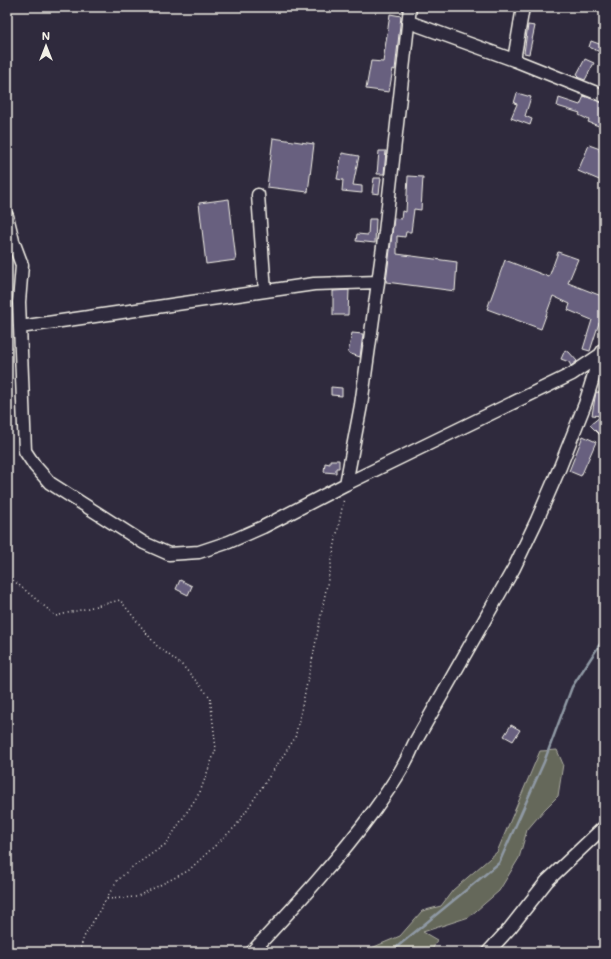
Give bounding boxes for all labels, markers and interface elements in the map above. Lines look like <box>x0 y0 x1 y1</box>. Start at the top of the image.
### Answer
north arrow <box>26 26 66 66</box>
text: N <box>42 28 50 43</box>

